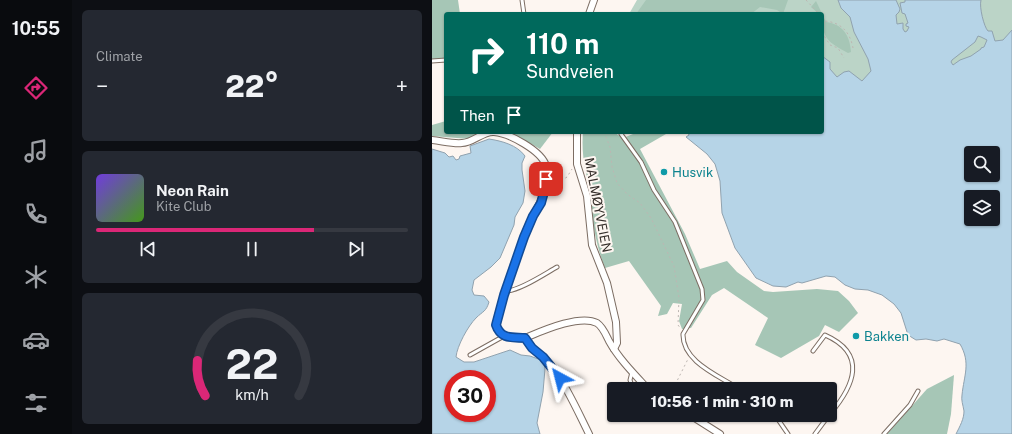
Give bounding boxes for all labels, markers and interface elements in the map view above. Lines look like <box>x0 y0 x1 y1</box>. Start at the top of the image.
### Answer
text: 10:55 <box>12 18 60 39</box>
text: 110 m <box>526 27 599 60</box>
icon: right <box>460 28 512 80</box>
text: Climate <box>96 49 143 64</box>
text: Sundveien <box>526 61 614 82</box>
text: 22° <box>225 68 279 104</box>
text: − <box>96 73 108 99</box>
text: + <box>396 73 408 99</box>
icon: directions <box>22 74 50 102</box>
icon: arrive <box>503 104 525 126</box>
text: Then <box>460 107 495 124</box>
icon: music <box>22 137 50 165</box>
map controls <box>964 146 1000 226</box>
button: search <box>964 146 1000 182</box>
street label: MALMØYVEIEN <box>581 156 615 254</box>
pin <box>529 162 563 196</box>
place label: Husvik <box>672 165 713 180</box>
marker: Husvik <box>659 167 669 177</box>
icon: arrive <box>535 168 557 190</box>
text: Neon Rain <box>156 182 229 199</box>
button: layers <box>964 190 1000 226</box>
text: Kite Club <box>156 199 211 214</box>
icon: phone <box>22 200 50 228</box>
icon: previous <box>137 238 159 260</box>
icon: pause <box>241 238 263 260</box>
icon: next <box>345 238 367 260</box>
icon: climate <box>22 263 50 291</box>
icon: car <box>22 326 50 354</box>
place label: Bakken <box>864 329 909 344</box>
marker: Bakken <box>851 331 861 341</box>
text: 22 <box>226 339 278 388</box>
position arrow <box>539 357 581 399</box>
speed limit sign: 30 <box>444 370 496 422</box>
text: km/h <box>235 386 269 403</box>
icon: filters <box>22 389 50 417</box>
text: 10:56 · 1 min · 310 m <box>651 393 793 410</box>

